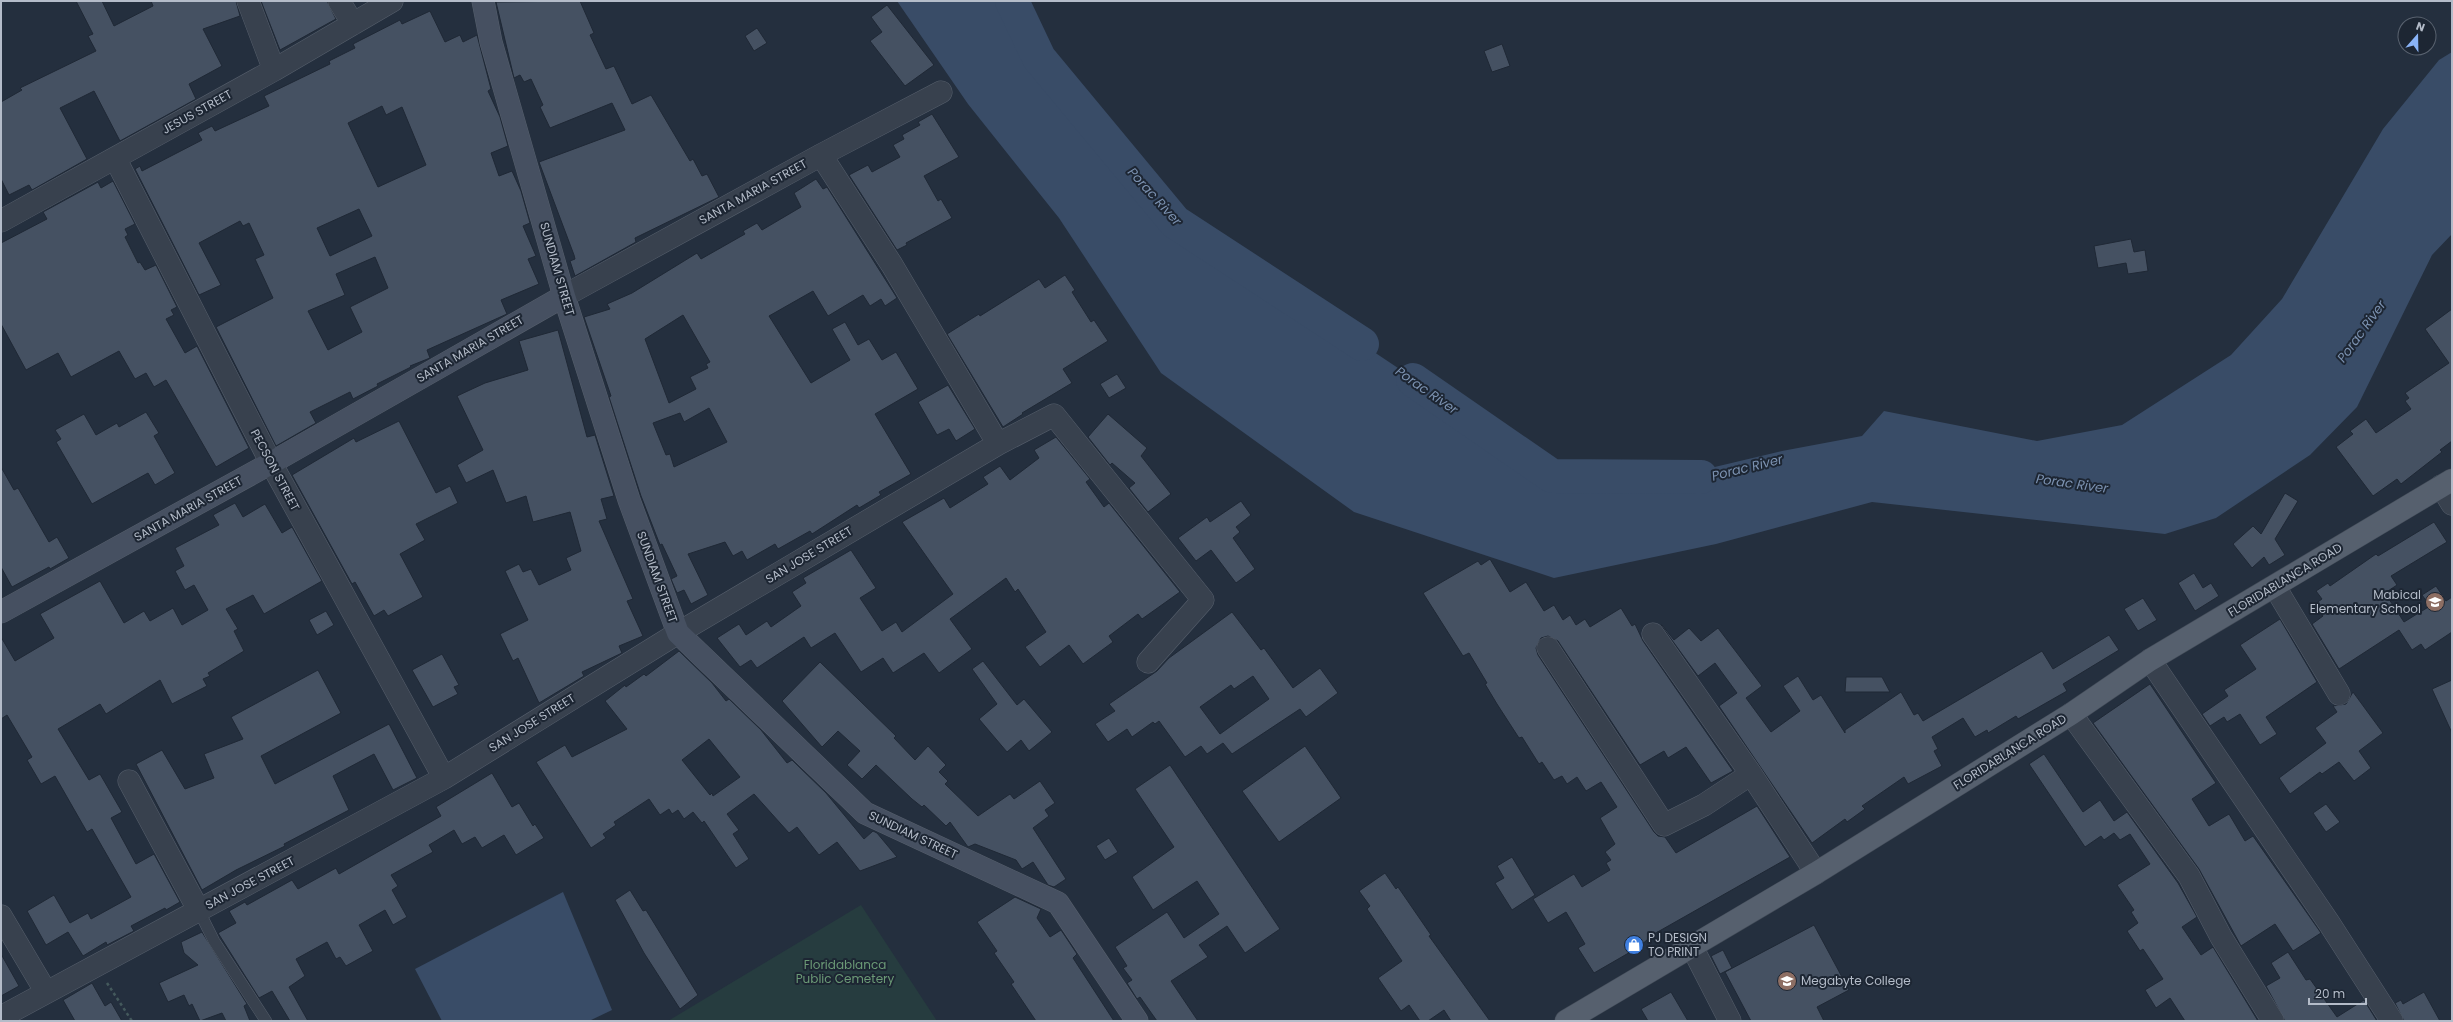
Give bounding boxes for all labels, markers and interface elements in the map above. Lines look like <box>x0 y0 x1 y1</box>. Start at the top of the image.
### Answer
north arrow <box>2397 16 2437 56</box>
text: N <box>2414 18 2427 36</box>
street label: JESUS STREET <box>159 85 235 138</box>
street label: SANTA MARIA STREET <box>696 155 810 228</box>
water label: Porac River <box>1123 163 1187 231</box>
street label: SUNDIAM STREET <box>536 220 579 318</box>
water label: Porac River <box>2332 295 2391 366</box>
street label: SANTA MARIA STREET <box>413 311 527 386</box>
water label: Porac River <box>1392 362 1463 420</box>
street label: PECSON STREET <box>247 426 304 514</box>
water label: Porac River <box>1710 449 1786 485</box>
water label: Porac River <box>2035 469 2110 498</box>
street label: SANTA MARIA STREET <box>131 472 245 545</box>
street label: SAN JOSE STREET <box>762 522 856 587</box>
street label: SUNDIAM STREET <box>633 529 682 625</box>
street label: FLORIDABLANCA ROAD <box>2224 539 2345 620</box>
place label: Mabical Elementary School <box>2310 586 2421 617</box>
school or university icon: Mabical Elementary School <box>2424 591 2446 613</box>
street label: SAN JOSE STREET <box>485 689 578 756</box>
street label: FLORIDABLANCA ROAD <box>1950 710 2070 793</box>
street label: SUNDIAM STREET <box>866 806 961 863</box>
street label: SAN JOSE STREET <box>202 852 298 913</box>
place label: PJ DESIGN TO PRINT <box>1648 929 1707 960</box>
shop icon: PJ DESIGN TO PRINT <box>1623 934 1645 956</box>
park label: Floridablanca Public Cemetery <box>796 956 895 987</box>
school or university icon: Megabyte College <box>1776 970 1798 992</box>
place label: Megabyte College <box>1801 972 1911 989</box>
scale bar <box>2309 980 2366 1006</box>
text: 20 m <box>2315 985 2345 1002</box>

